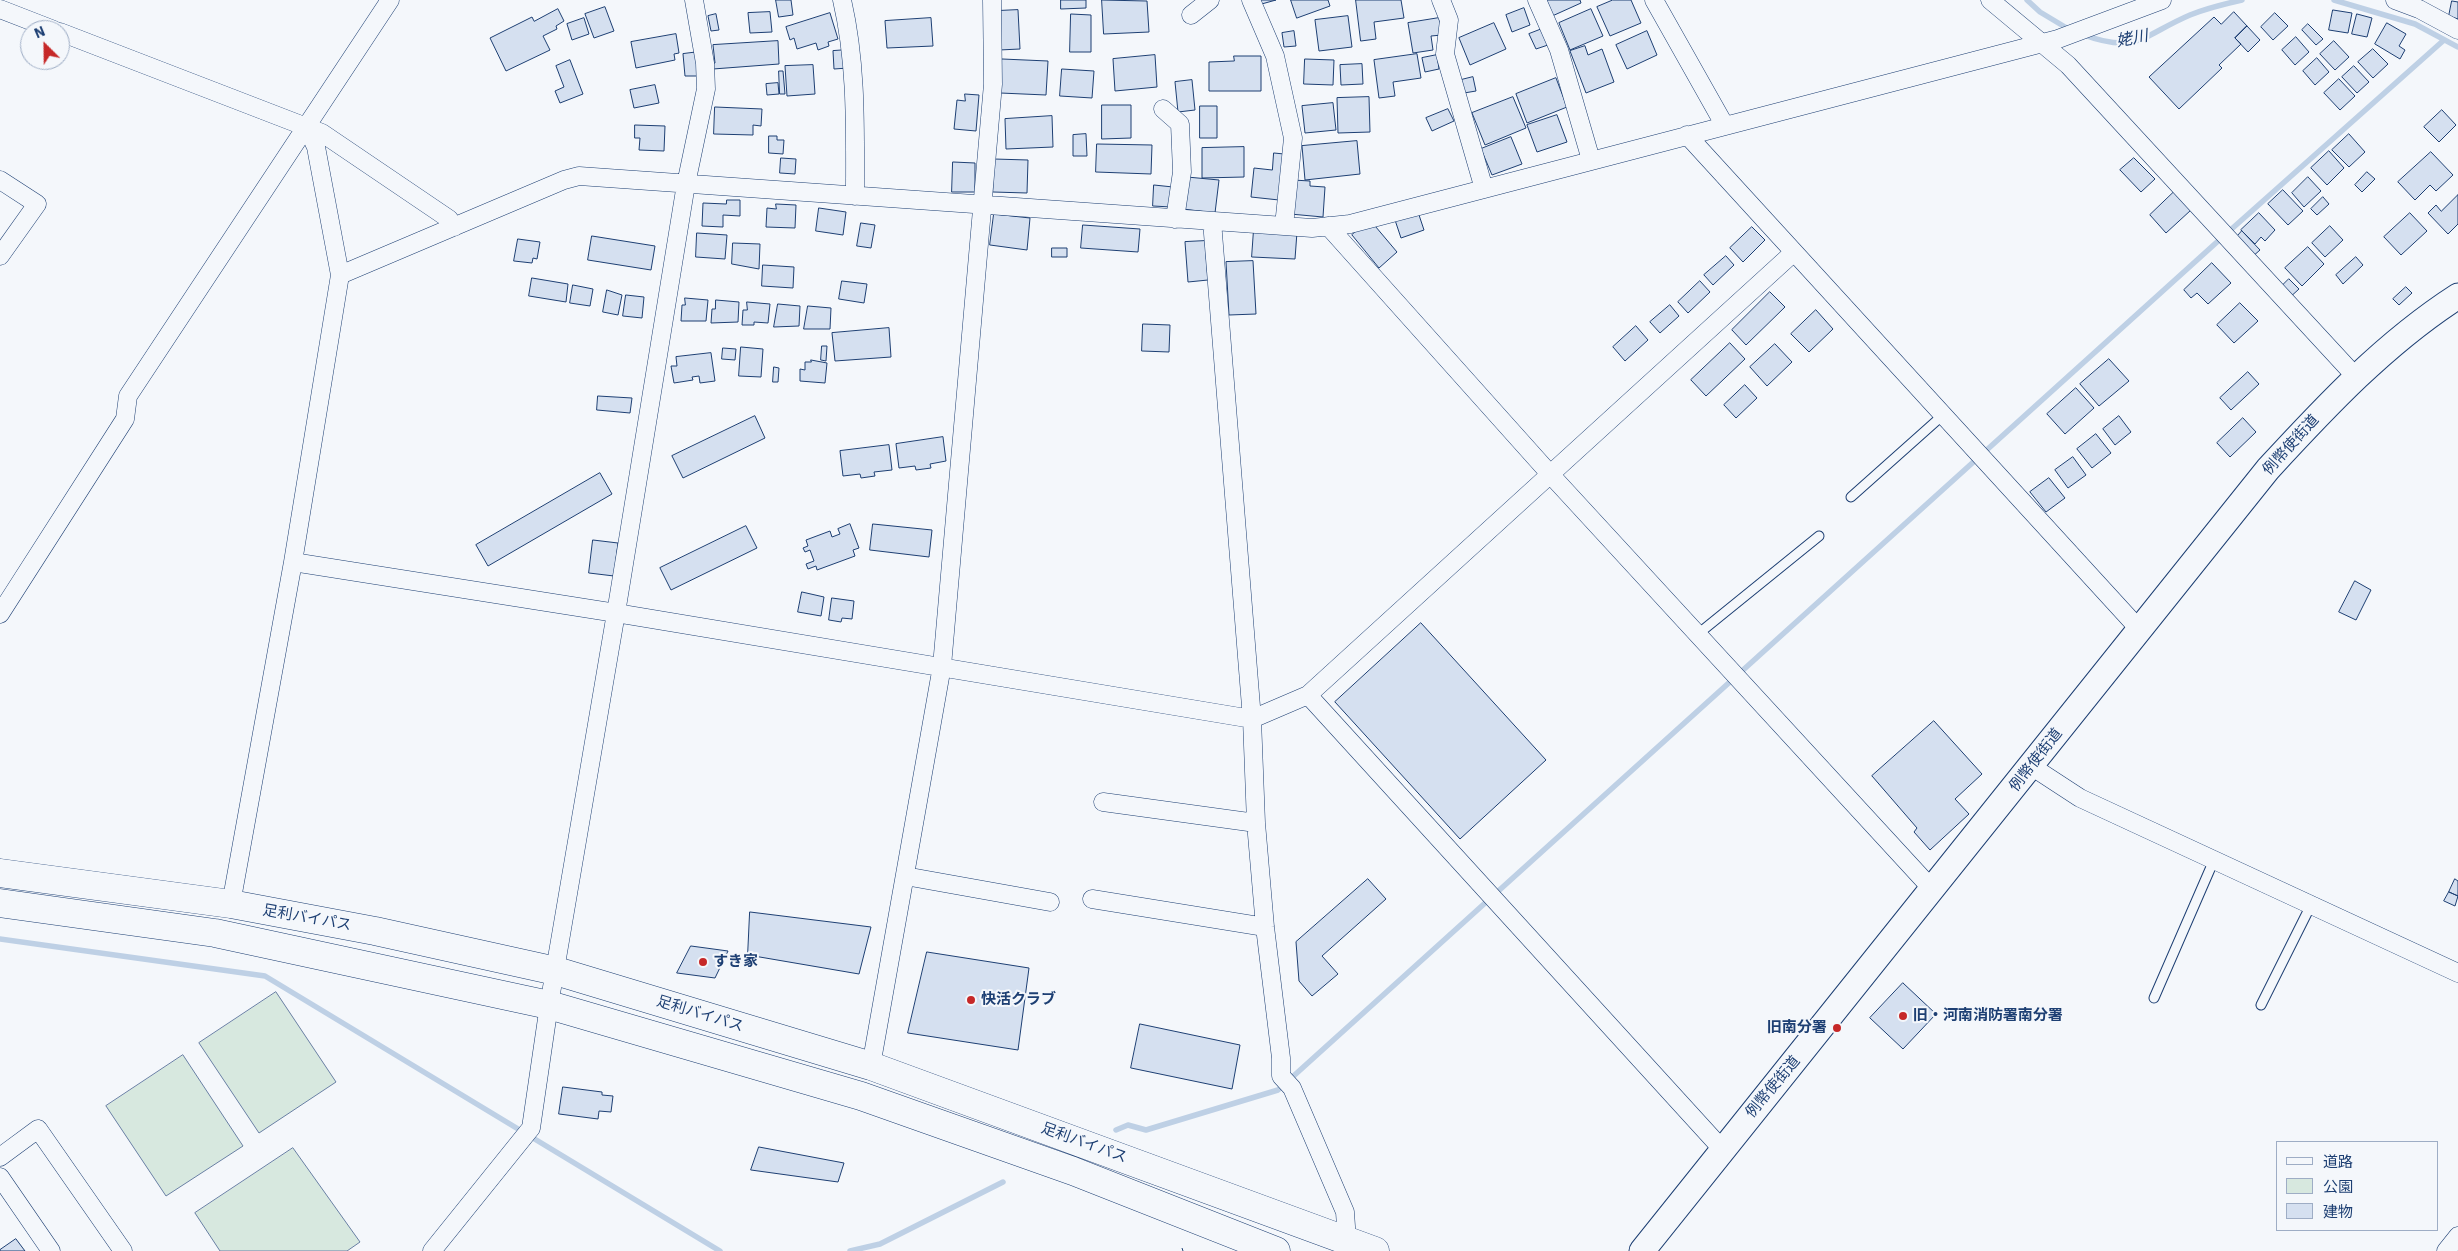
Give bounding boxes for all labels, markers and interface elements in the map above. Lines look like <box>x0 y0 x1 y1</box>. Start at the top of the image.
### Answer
north arrow <box>20 20 70 70</box>
text: N <box>31 22 48 42</box>
water label: 姥川 <box>2114 27 2150 51</box>
street label: 例幣使街道 <box>2259 411 2323 479</box>
street label: 例幣使街道 <box>2006 725 2066 795</box>
street label: 足利バイパス <box>261 901 353 935</box>
place label: すき家 <box>713 953 758 971</box>
marker: すき家 <box>697 956 709 968</box>
place label: 快活クラブ <box>981 991 1056 1009</box>
street label: 足利バイパス <box>654 992 746 1036</box>
marker: 快活クラブ <box>965 994 977 1006</box>
place label: 旧・河南消防署南分署 <box>1913 1007 2063 1025</box>
marker: 旧・河南消防署南分署 <box>1897 1010 1909 1022</box>
place label: 旧南分署 <box>1767 1019 1827 1037</box>
marker: 旧南分署 <box>1831 1022 1843 1034</box>
street label: 例幣使街道 <box>1742 1052 1804 1122</box>
street label: 足利バイパス <box>1039 1119 1129 1167</box>
legend <box>2276 1141 2438 1231</box>
text: 道路 <box>2323 1152 2353 1171</box>
text: 公園 <box>2323 1177 2353 1196</box>
text: 建物 <box>2323 1202 2353 1221</box>

